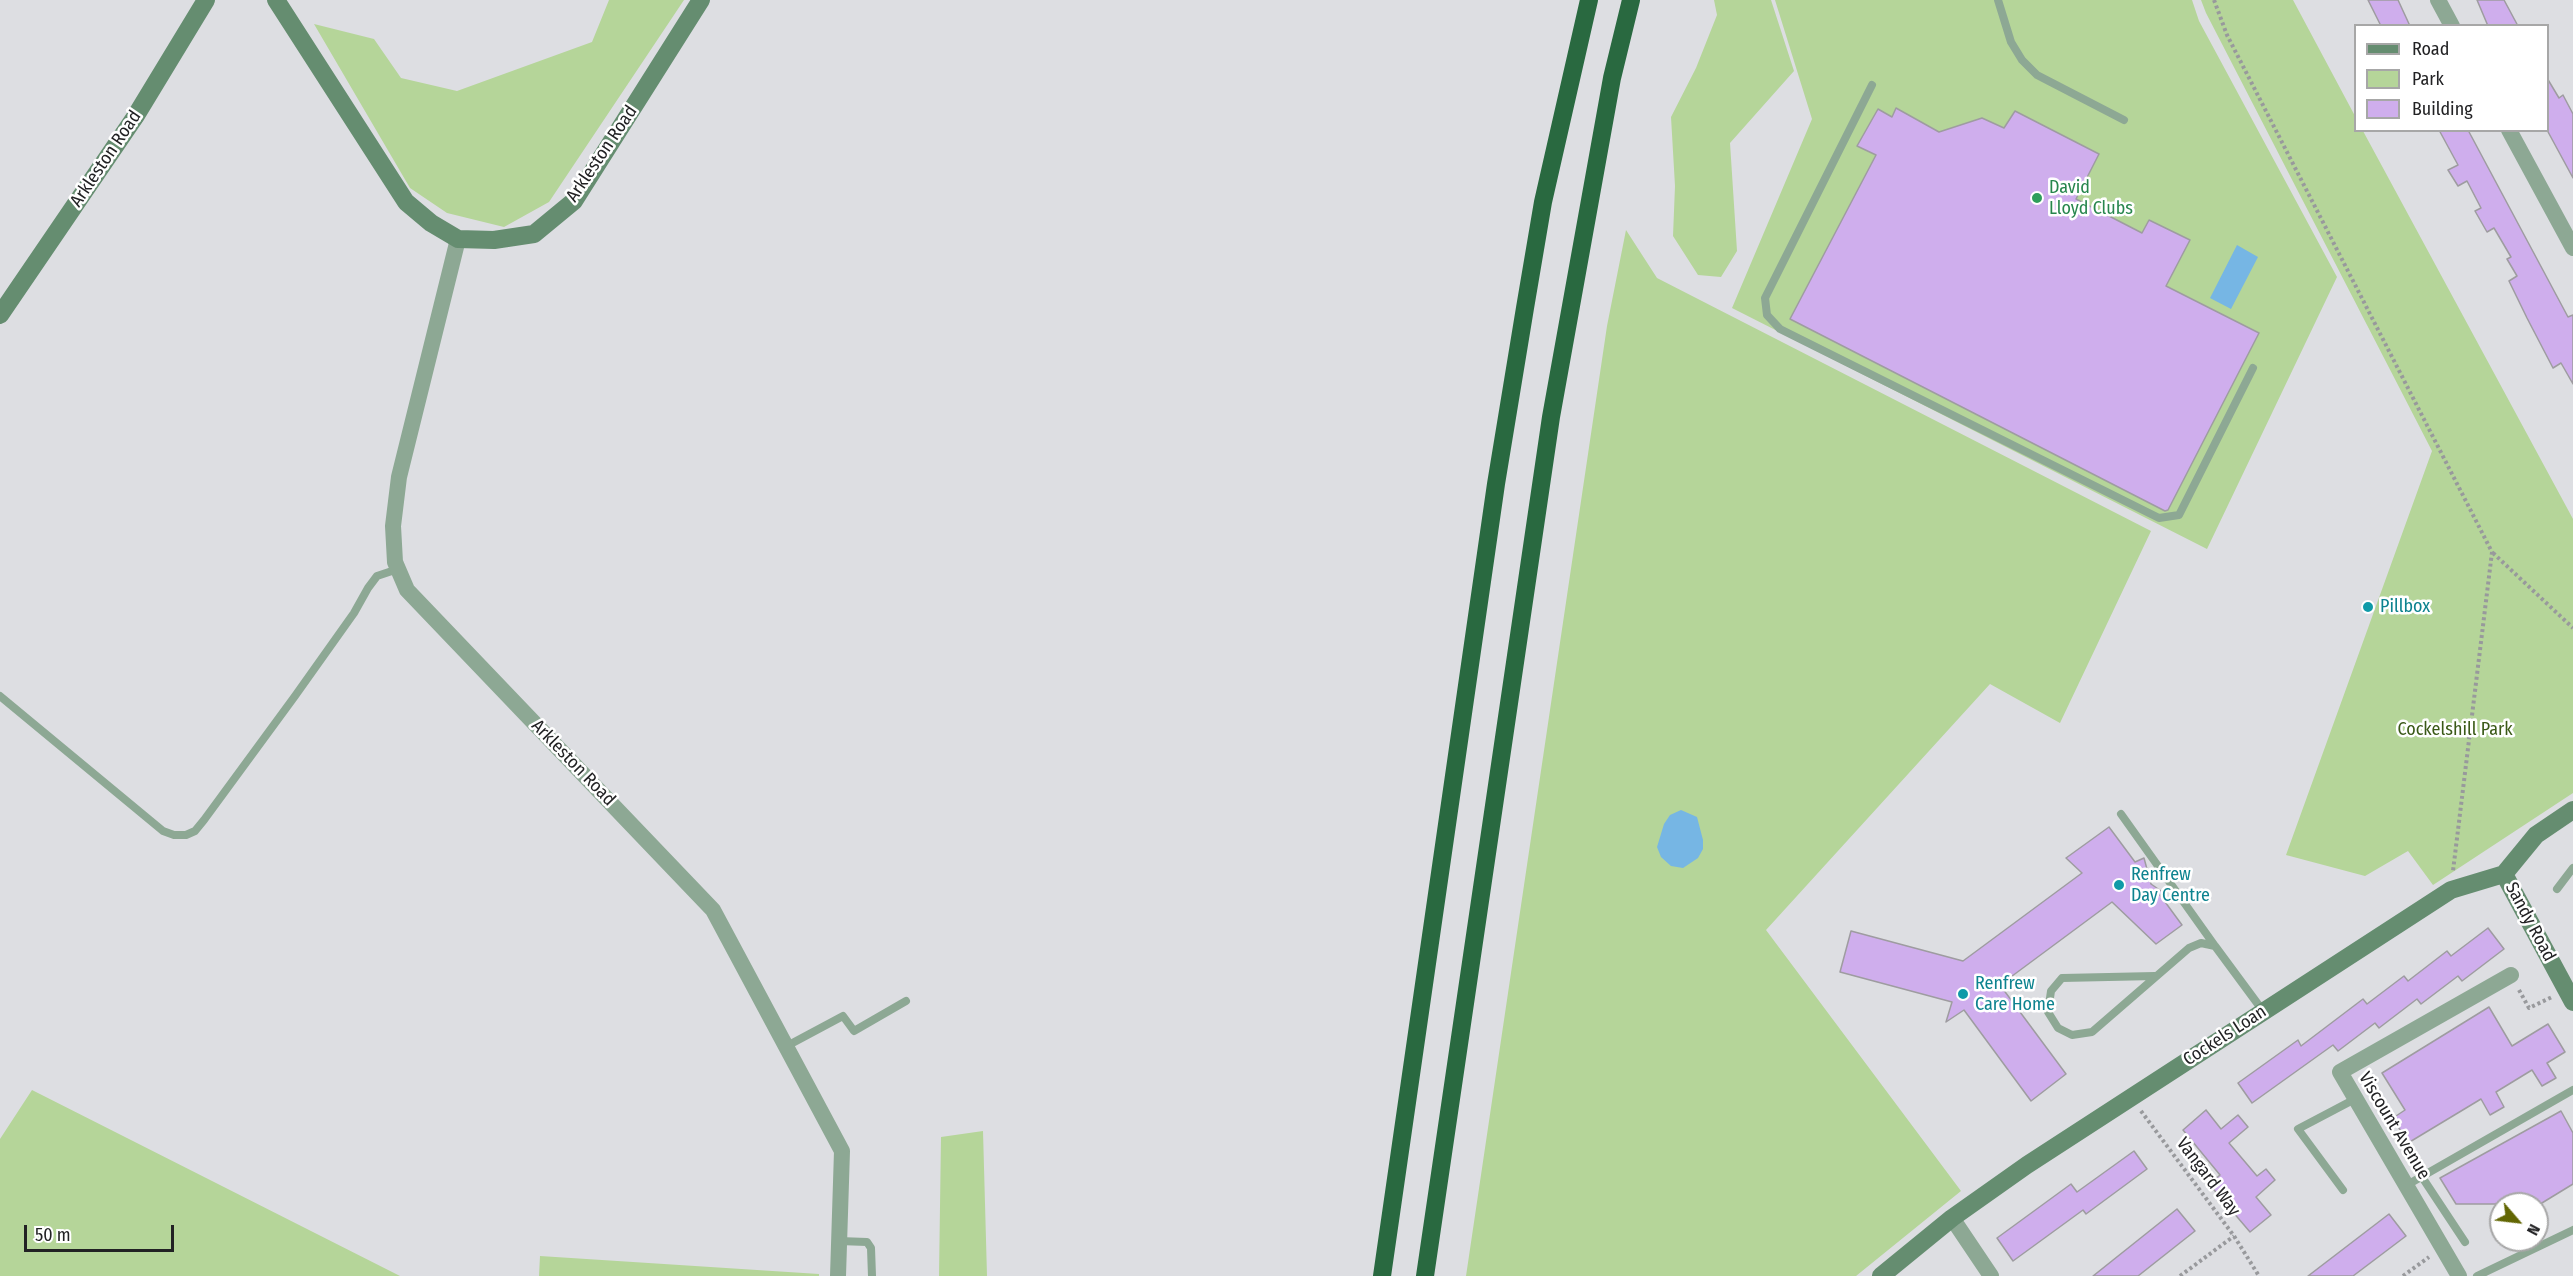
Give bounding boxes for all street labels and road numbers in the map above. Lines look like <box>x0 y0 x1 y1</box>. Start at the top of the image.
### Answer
street label: Arkleston Road <box>562 102 642 206</box>
street label: Arkleston Road <box>66 107 146 211</box>
street label: Arkleston Road <box>527 715 619 811</box>
street label: Sandy Road <box>2500 879 2560 965</box>
street label: Cockels Loan <box>2179 1001 2271 1071</box>
street label: Viscount Avenue <box>2354 1068 2434 1184</box>
street label: Vangard Way <box>2171 1133 2245 1221</box>

